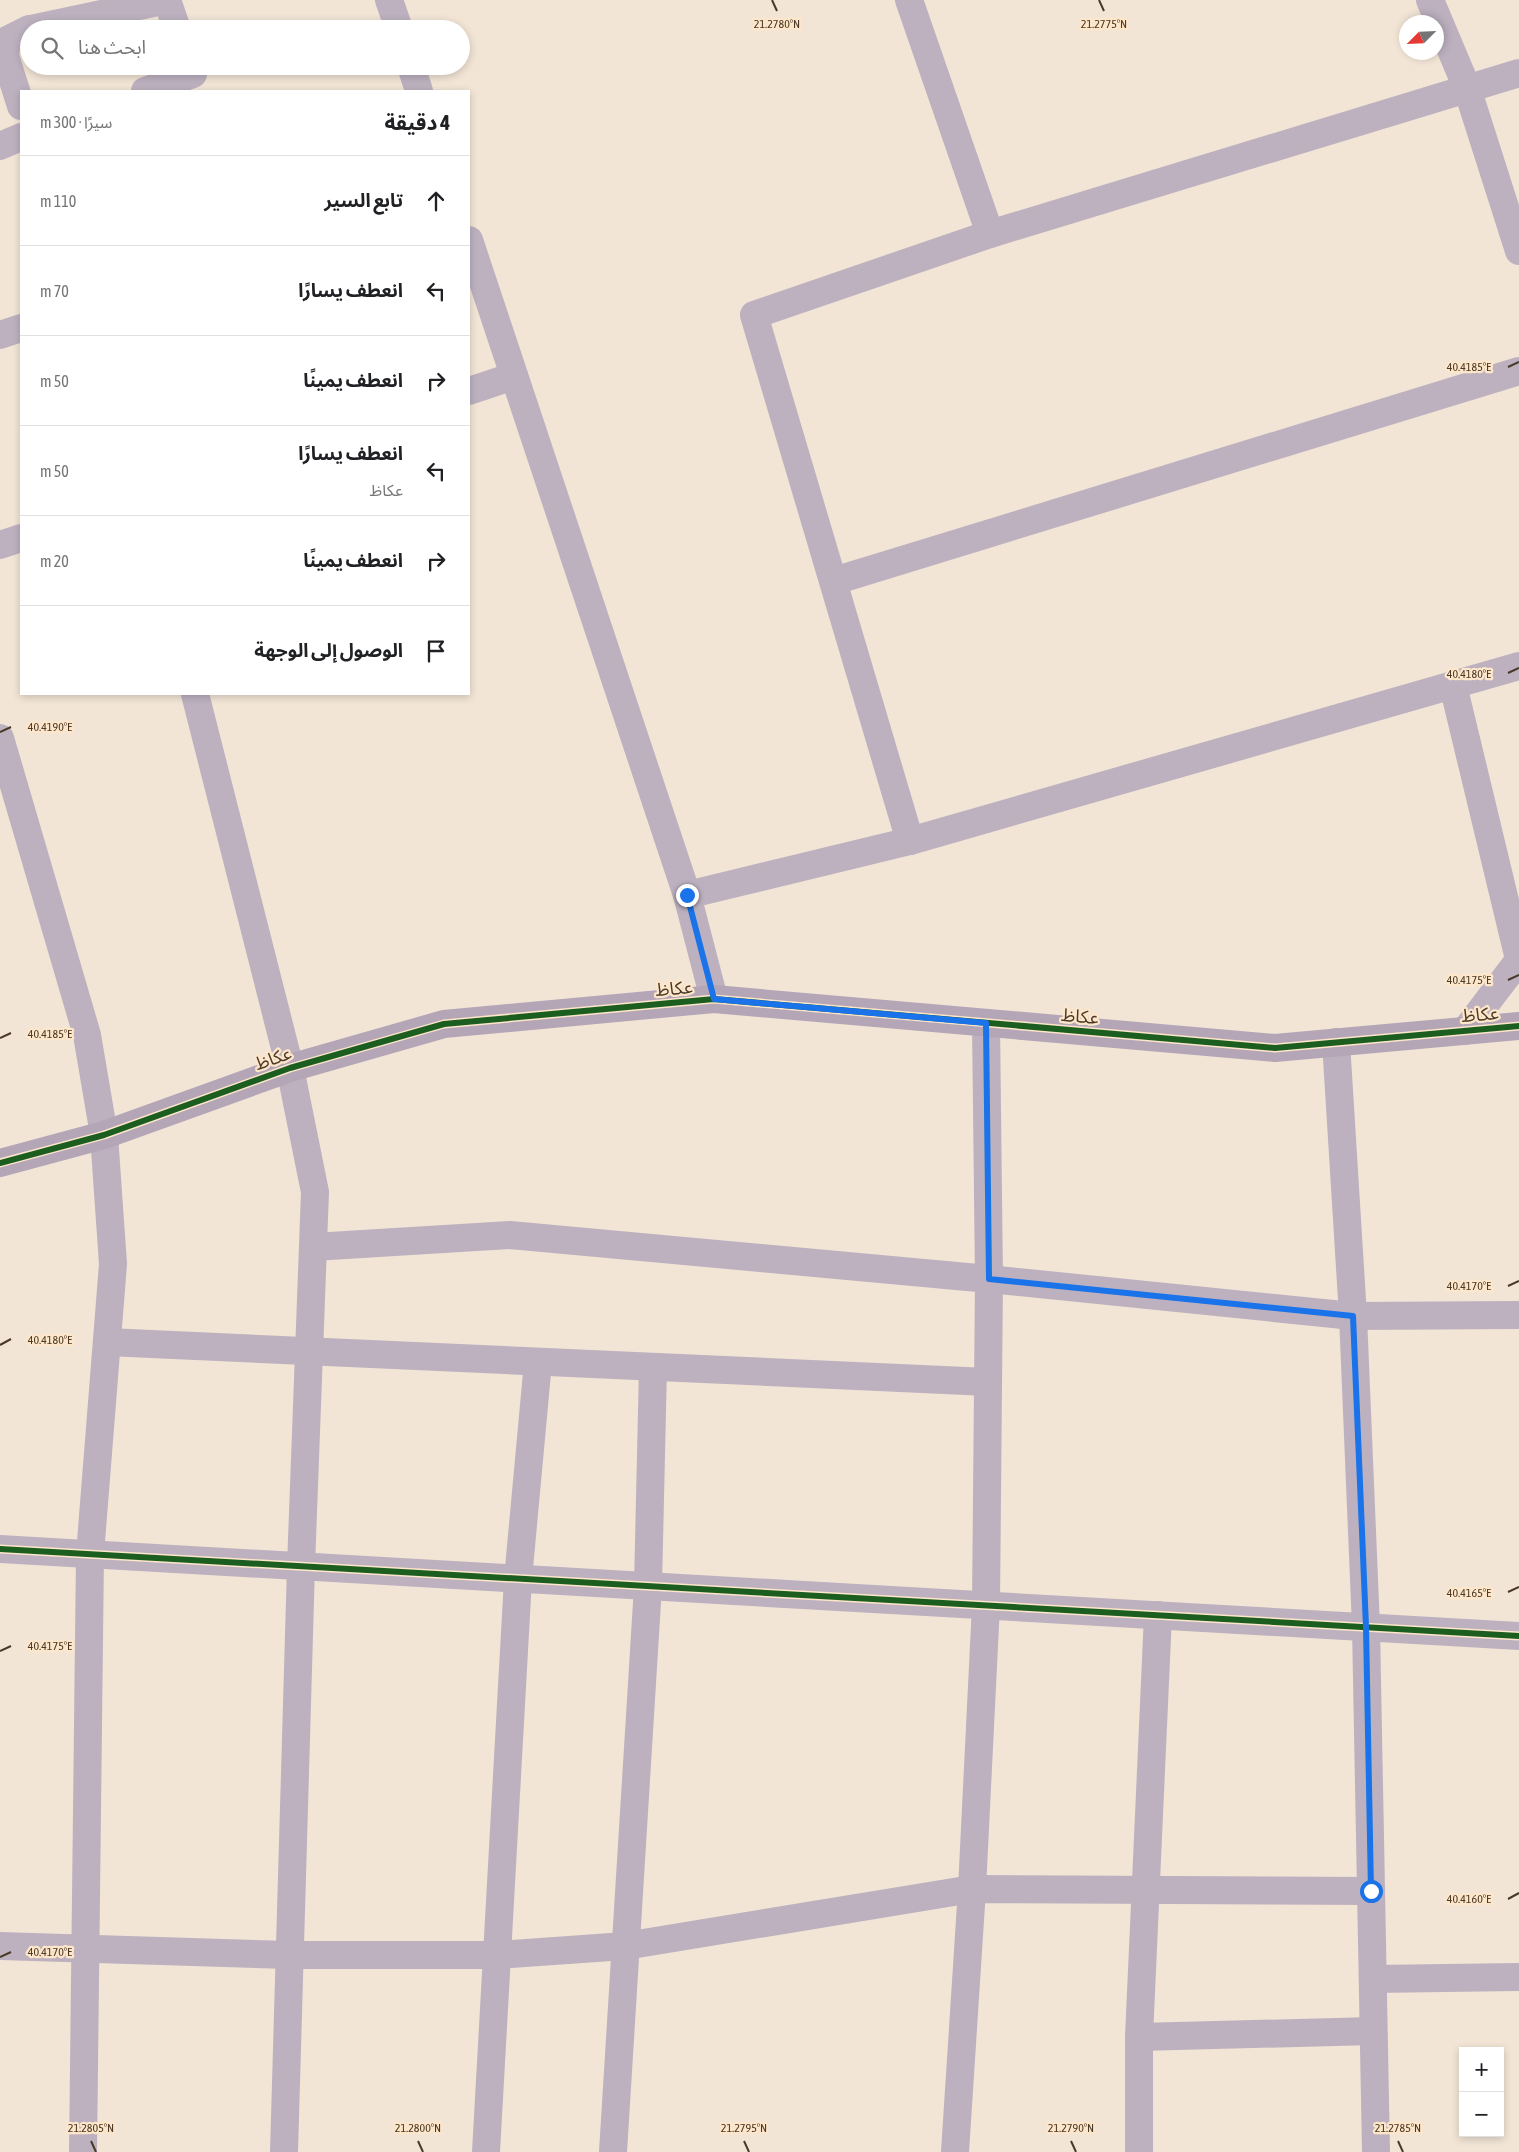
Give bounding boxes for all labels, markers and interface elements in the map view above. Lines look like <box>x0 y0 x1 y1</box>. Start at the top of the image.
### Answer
north arrow <box>1399 15 1444 60</box>
text: 21.2780°N <box>754 17 800 31</box>
text: 21.2775°N <box>1081 17 1127 31</box>
search box <box>20 20 470 75</box>
icon: search <box>38 34 66 62</box>
text: ابحث هنا <box>78 36 146 58</box>
text: 4 دقيقة <box>384 110 450 134</box>
text: سيرًا · 300 m <box>40 113 112 131</box>
icon: ahead <box>422 187 450 215</box>
text: تابع السير <box>324 189 403 211</box>
text: 110 m <box>40 192 76 210</box>
icon: left <box>422 277 450 305</box>
text: انعطف يسارًا <box>298 279 403 301</box>
text: 70 m <box>40 282 69 300</box>
text: 40.4185°E <box>1447 360 1491 374</box>
icon: right <box>422 367 450 395</box>
text: انعطف يمينًا <box>303 369 403 391</box>
text: 50 m <box>40 372 69 390</box>
text: انعطف يسارًا <box>298 442 403 464</box>
icon: left <box>422 457 450 485</box>
text: 50 m <box>40 462 69 480</box>
text: عكاظ <box>370 481 403 499</box>
icon: right <box>422 547 450 575</box>
text: انعطف يمينًا <box>303 549 403 571</box>
text: 20 m <box>40 552 69 570</box>
icon: arrive <box>422 637 450 665</box>
text: الوصول إلى الوجهة <box>254 639 403 661</box>
text: 40.4180°E <box>1447 667 1491 681</box>
text: 40.4190°E <box>28 720 72 734</box>
route end <box>676 884 699 907</box>
text: 40.4175°E <box>1447 973 1491 987</box>
street label: عكاظ <box>654 976 694 1000</box>
street label: عكاظ <box>1460 1002 1500 1026</box>
street label: عكاظ <box>1060 1004 1100 1028</box>
text: 40.4185°E <box>28 1027 72 1041</box>
street label: عكاظ <box>252 1042 294 1074</box>
text: 40.4170°E <box>1447 1279 1491 1293</box>
text: 40.4180°E <box>28 1333 72 1347</box>
text: 40.4165°E <box>1447 1586 1491 1600</box>
text: 40.4175°E <box>28 1639 72 1653</box>
route start <box>1360 1880 1383 1903</box>
text: 40.4160°E <box>1447 1892 1491 1906</box>
text: 40.4170°E <box>28 1945 72 1959</box>
map controls <box>1459 2047 1504 2137</box>
button: + <box>1459 2047 1504 2092</box>
button: − <box>1459 2092 1504 2137</box>
text: 21.2805°N <box>68 2121 114 2135</box>
text: 21.2800°N <box>395 2121 441 2135</box>
text: 21.2795°N <box>721 2121 767 2135</box>
text: 21.2790°N <box>1048 2121 1094 2135</box>
text: 21.2785°N <box>1375 2121 1421 2135</box>

